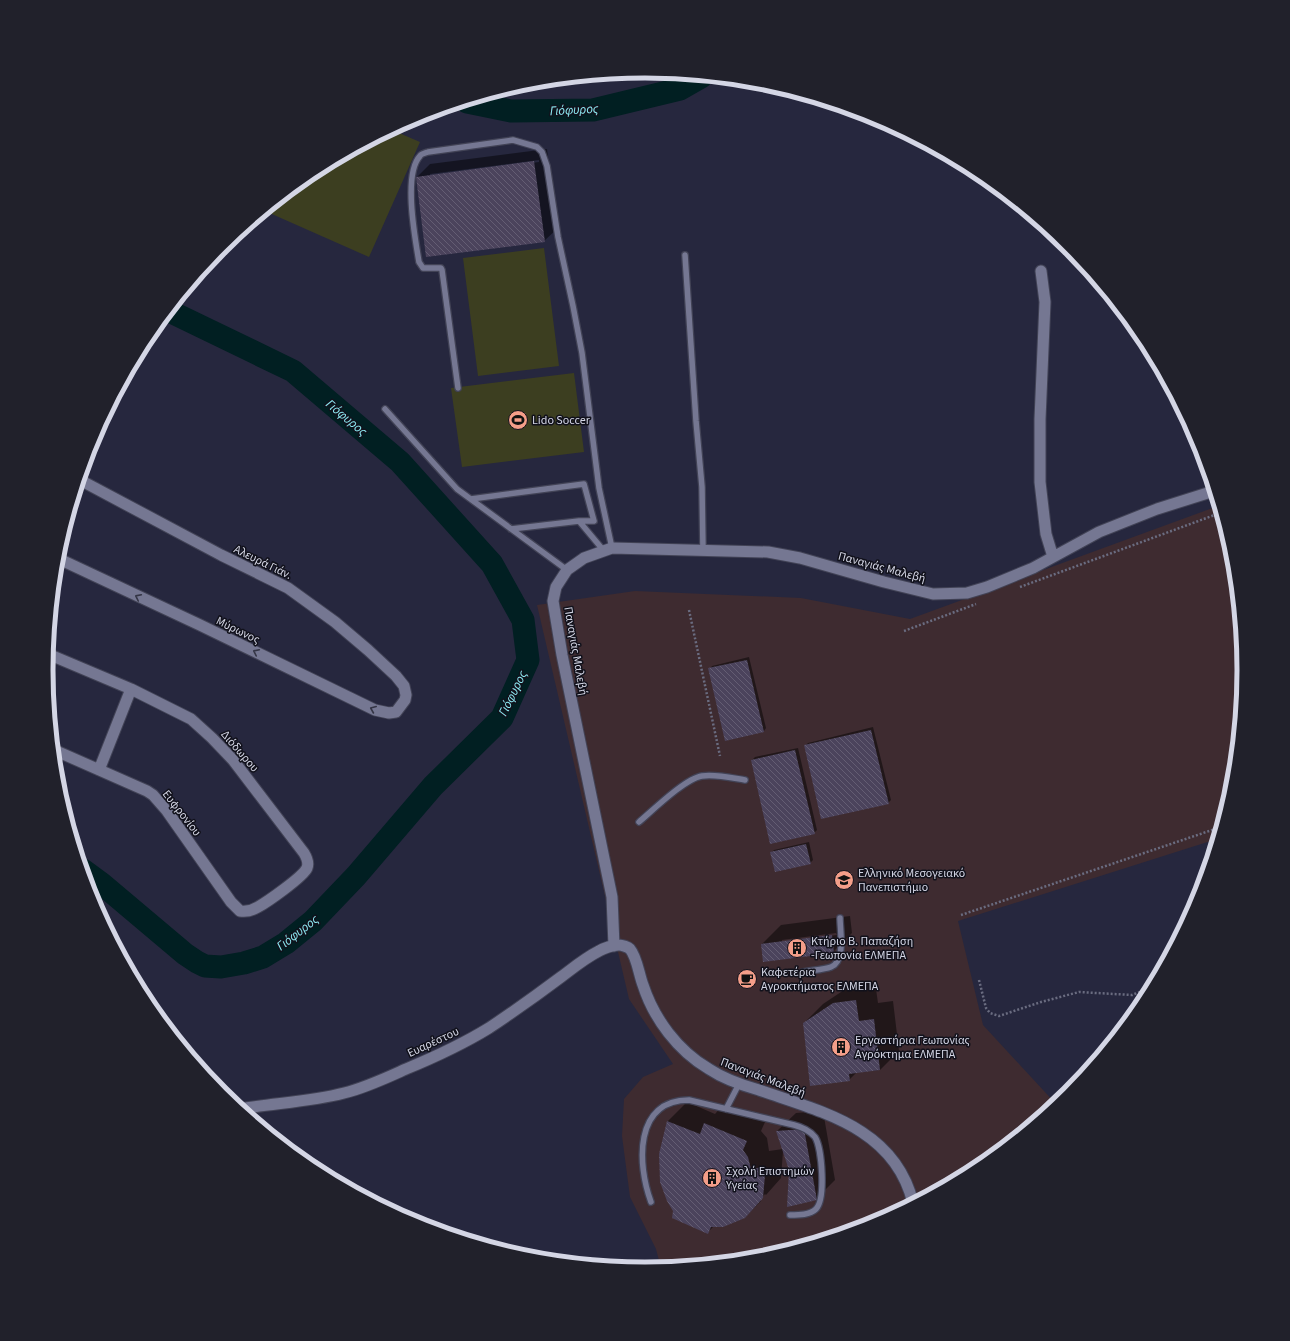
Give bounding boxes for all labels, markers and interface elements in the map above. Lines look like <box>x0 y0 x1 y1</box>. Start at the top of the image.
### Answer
water label: Γιόφυρος <box>549 100 599 120</box>
water label: Γιόφυρος <box>322 395 371 441</box>
sports icon: Lido Soccer <box>507 409 529 431</box>
place label: Lido Soccer <box>532 412 591 429</box>
street label: Αλευρά Γιάν. <box>231 541 295 584</box>
street label: Παναγιάς Μαλεβή <box>836 548 927 587</box>
one-way arrow <box>135 594 142 602</box>
street label: Παναγιάς Μαλεβή <box>559 605 592 697</box>
street label: Μύρωνος <box>213 613 263 648</box>
one-way arrow <box>252 649 260 657</box>
water label: Γιόφυρος <box>494 667 532 719</box>
one-way arrow <box>369 705 376 713</box>
street label: Διόδωρου <box>217 727 263 776</box>
street label: Ευφρονίου <box>158 787 205 840</box>
place label: Ελληνικό Μεσογειακό Πανεπιστήμιο <box>858 865 965 896</box>
school or university icon: Ελληνικό Μεσογειακό Πανεπιστήμιο <box>833 869 855 891</box>
water label: Γιόφυρος <box>273 910 323 955</box>
place label: Κτήριο Β. Παπαζήση -Γεωπονία ΕΛΜΕΠΑ <box>811 933 913 964</box>
building icon: Κτήριο Β. Παπαζήση -Γεωπονία ΕΛΜΕΠΑ <box>786 937 808 959</box>
place label: Καφετέρια Αγροκτήματος ΕΛΜΕΠΑ <box>761 964 879 995</box>
cafe icon: Καφετέρια Αγροκτήματος ΕΛΜΕΠΑ <box>736 968 758 990</box>
street label: Ευαρέστου <box>405 1023 462 1062</box>
place label: Εργαστήρια Γεωπονίας Αγρόκτημα ΕΛΜΕΠΑ <box>855 1032 970 1063</box>
building icon: Εργαστήρια Γεωπονίας Αγρόκτημα ΕΛΜΕΠΑ <box>830 1036 852 1058</box>
street label: Παναγιάς Μαλεβή <box>718 1053 808 1101</box>
place label: Σχολή Επιστημών Υγείας <box>725 1163 814 1194</box>
building icon: Σχολή Επιστημών Υγείας <box>701 1167 723 1189</box>

